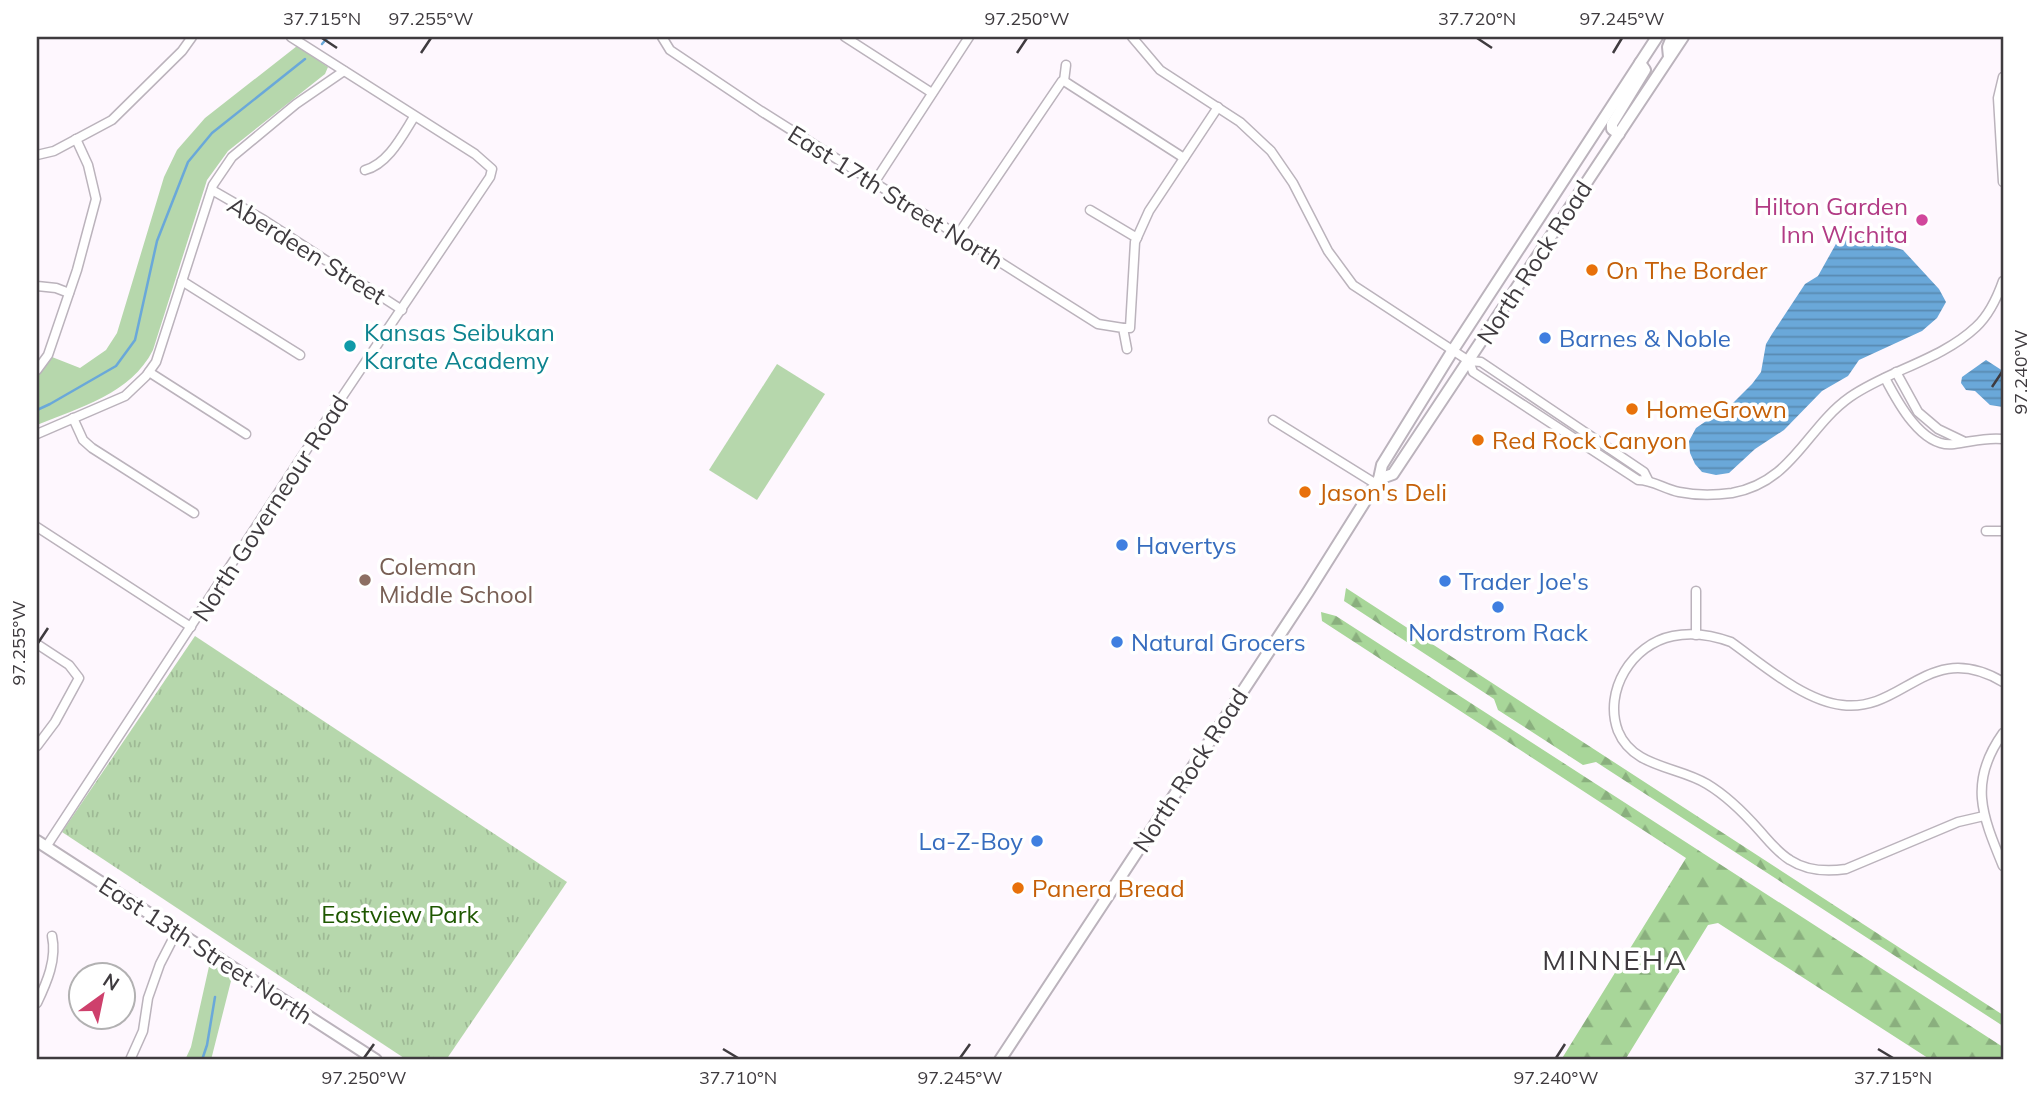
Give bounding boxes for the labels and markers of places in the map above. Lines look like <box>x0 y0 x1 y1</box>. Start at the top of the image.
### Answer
place label: Hilton Garden Inn Wichita <box>1754 191 1908 249</box>
marker: Hilton Garden Inn Wichita <box>1914 212 1930 228</box>
place label: On The Border <box>1606 255 1768 285</box>
marker: On The Border <box>1584 262 1600 278</box>
place label: Kansas Seibukan Karate Academy <box>364 317 555 375</box>
place label: Barnes & Noble <box>1559 323 1731 353</box>
marker: Barnes & Noble <box>1537 330 1553 346</box>
marker: Kansas Seibukan Karate Academy <box>342 338 358 354</box>
place label: HomeGrown <box>1646 394 1787 424</box>
marker: HomeGrown <box>1624 401 1640 417</box>
place label: Red Rock Canyon <box>1492 425 1687 455</box>
marker: Red Rock Canyon <box>1470 432 1486 448</box>
place label: Jason's Deli <box>1319 477 1447 507</box>
marker: Jason's Deli <box>1297 484 1313 500</box>
place label: Havertys <box>1136 530 1237 560</box>
marker: Havertys <box>1114 537 1130 553</box>
place label: Coleman Middle School <box>379 551 533 609</box>
place label: Trader Joe's <box>1459 566 1589 596</box>
marker: Coleman Middle School <box>357 572 373 588</box>
marker: Trader Joe's <box>1437 573 1453 589</box>
marker: Nordstrom Rack <box>1490 599 1506 615</box>
place label: Nordstrom Rack <box>1408 617 1588 647</box>
place label: Natural Grocers <box>1131 627 1306 657</box>
marker: Natural Grocers <box>1109 634 1125 650</box>
place label: La-Z-Boy <box>919 826 1023 856</box>
marker: La-Z-Boy <box>1029 833 1045 849</box>
place label: Panera Bread <box>1032 873 1185 903</box>
marker: Panera Bread <box>1010 880 1026 896</box>

